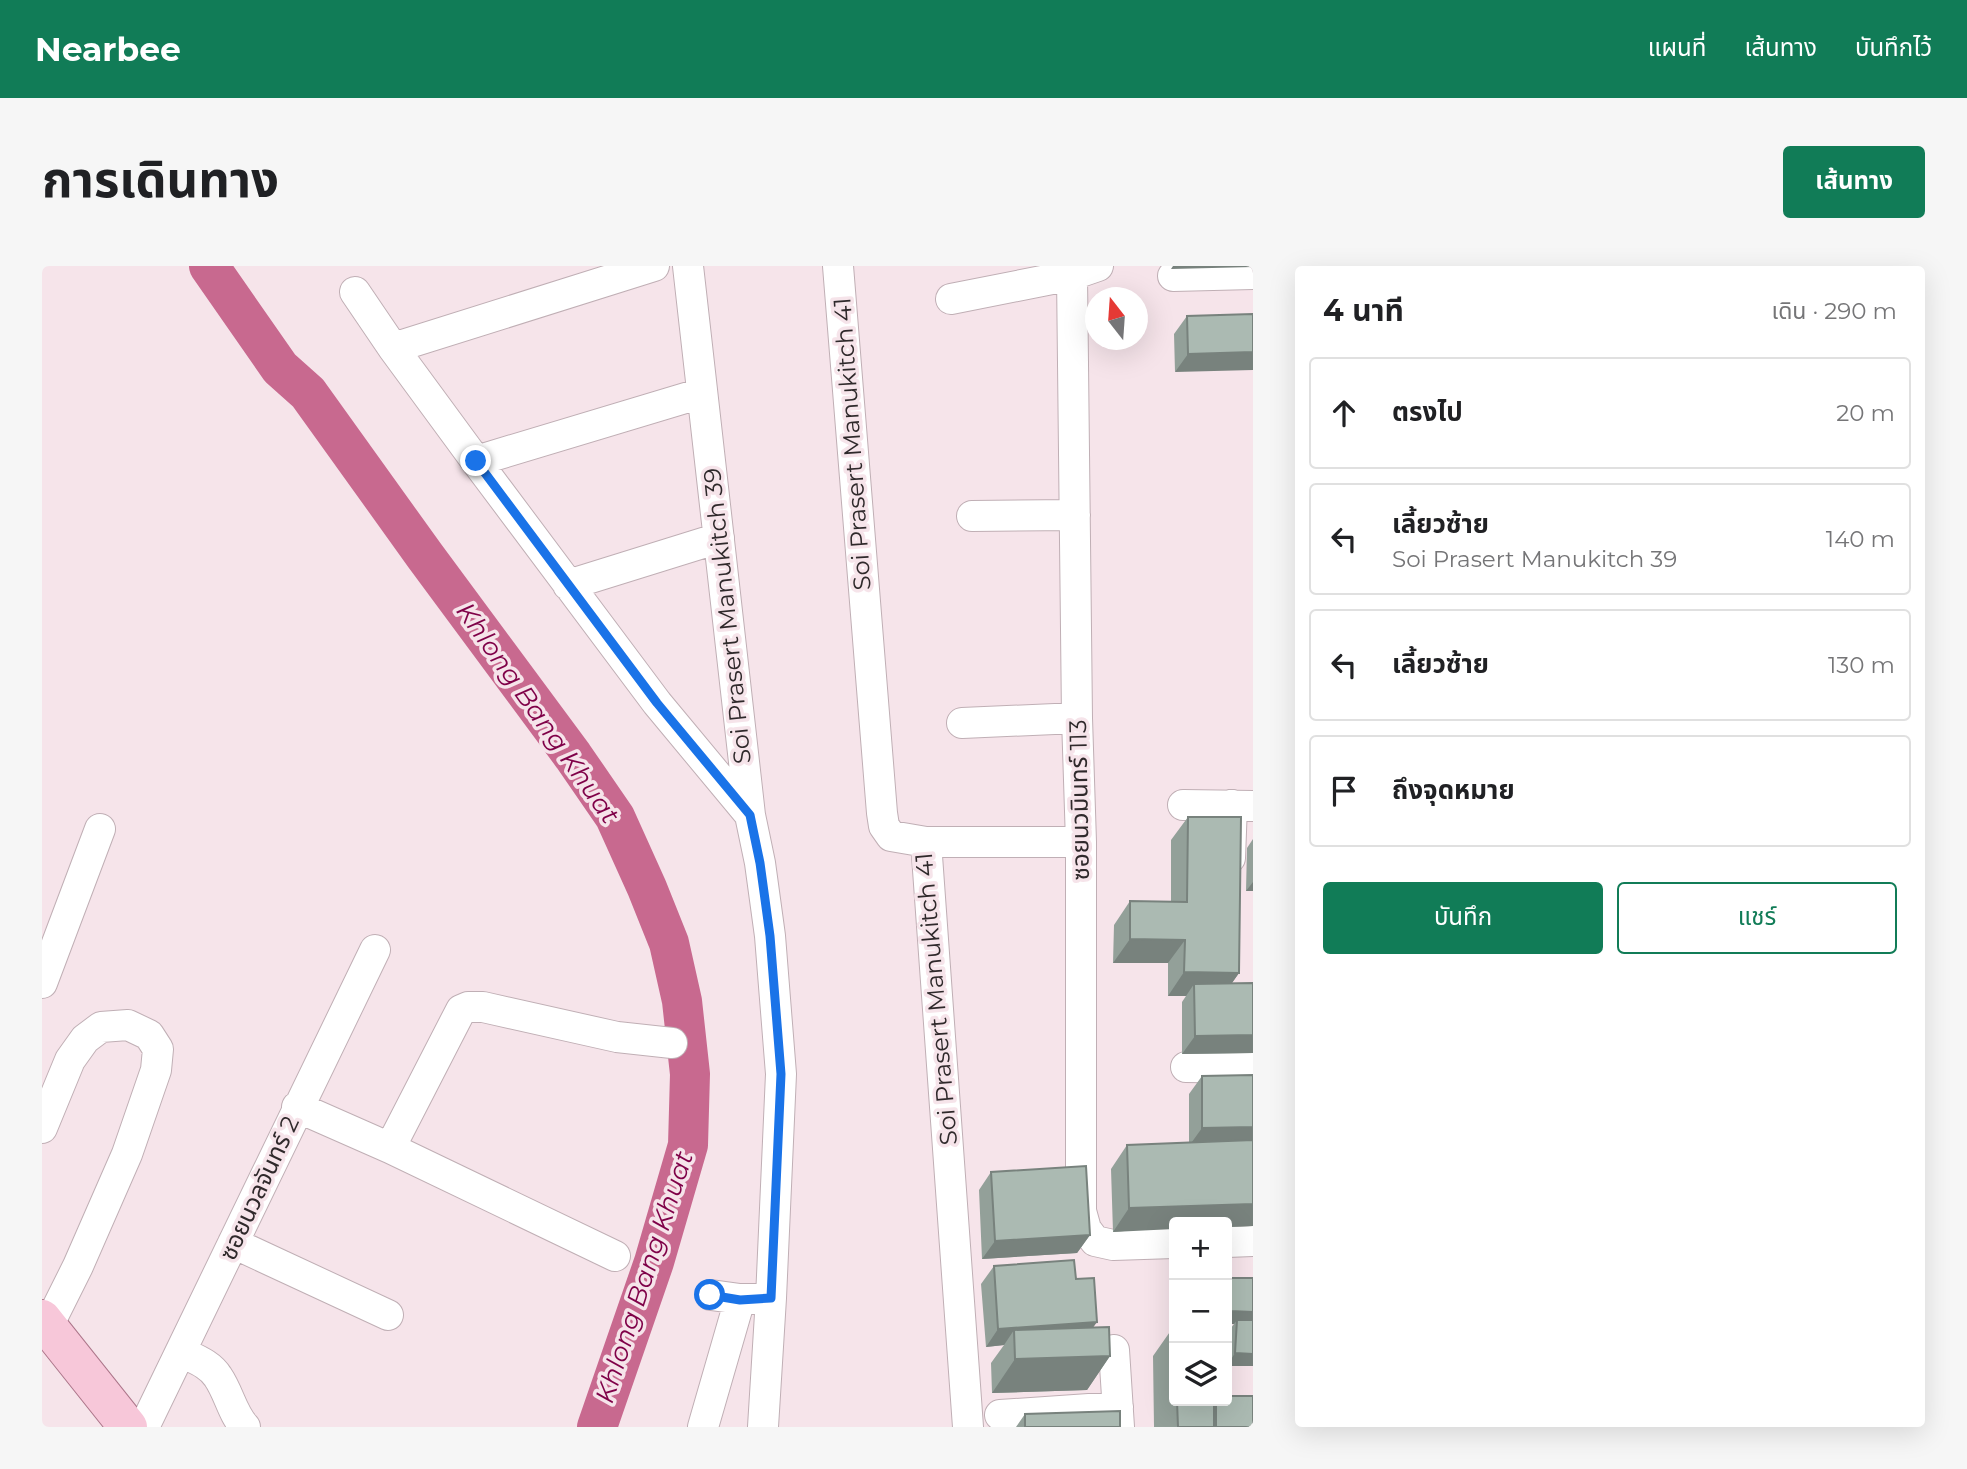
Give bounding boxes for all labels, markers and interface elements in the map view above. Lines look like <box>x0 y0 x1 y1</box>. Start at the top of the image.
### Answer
text: Nearbee <box>35 29 181 69</box>
text: แผนที่ <box>1648 33 1706 62</box>
text: เส้นทาง <box>1744 33 1817 62</box>
text: บันทึกไว้ <box>1855 33 1932 62</box>
button: เส้นทาง <box>1783 146 1925 218</box>
text: การเดินทาง <box>42 150 279 209</box>
north arrow <box>1085 287 1148 350</box>
text: 4 นาที <box>1323 292 1404 329</box>
street label: Soi Prasert Manukitch 41 <box>827 297 877 591</box>
text: เดิน · 290 m <box>1772 297 1897 325</box>
icon: ahead <box>1325 394 1363 432</box>
text: ตรงไป <box>1392 396 1463 428</box>
text: 20 m <box>1836 399 1895 427</box>
route end <box>460 445 491 476</box>
street label: Soi Prasert Manukitch 39 <box>697 467 757 765</box>
text: เลี้ยวซ้าย <box>1392 508 1489 540</box>
icon: left <box>1325 520 1363 558</box>
text: 140 m <box>1826 525 1895 553</box>
text: Soi Prasert Manukitch 39 <box>1392 545 1677 573</box>
water label: Khlong Bang Khuat <box>450 596 627 830</box>
icon: left <box>1325 646 1363 684</box>
text: เลี้ยวซ้าย <box>1392 648 1489 680</box>
text: 130 m <box>1828 651 1895 679</box>
street label: ซอยนวมินทร์ 113 <box>1063 719 1095 881</box>
icon: arrive <box>1325 772 1363 810</box>
text: ถึงจุดหมาย <box>1392 774 1515 806</box>
street label: Soi Prasert Manukitch 41 <box>909 852 963 1146</box>
button: บันทึก <box>1323 882 1603 954</box>
button: แชร์ <box>1617 882 1897 954</box>
street label: ซอยนวลจันทร์ 2 <box>213 1111 305 1265</box>
water label: Khlong Bang Khuat <box>588 1147 700 1407</box>
map controls <box>1169 1217 1232 1406</box>
button: + <box>1169 1217 1232 1280</box>
route start <box>694 1279 725 1310</box>
button: − <box>1169 1280 1232 1343</box>
button: layers <box>1169 1343 1232 1406</box>

